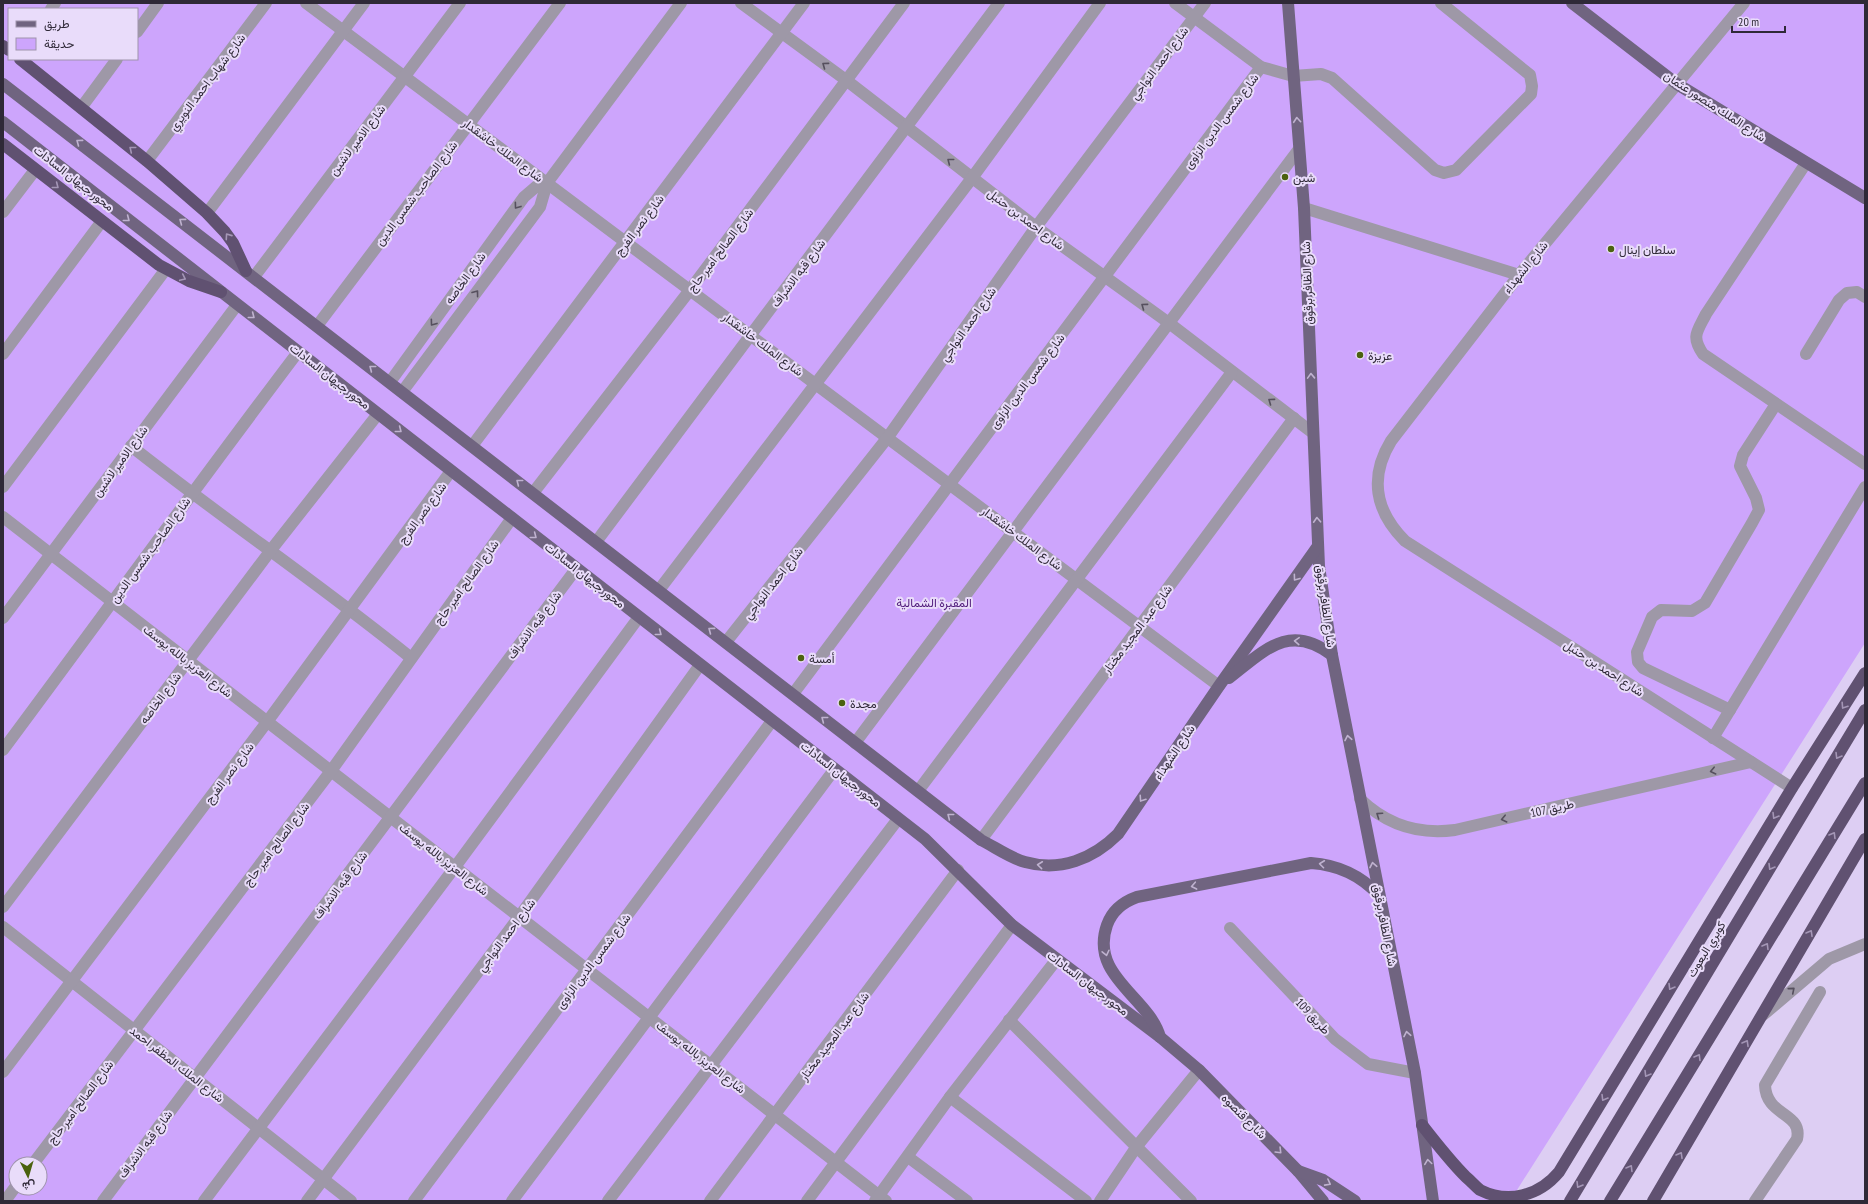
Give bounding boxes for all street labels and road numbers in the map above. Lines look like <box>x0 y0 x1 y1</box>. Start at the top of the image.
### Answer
street label: شارع احمد النواجي <box>1127 24 1194 104</box>
street label: شارع شهاب احمد النويري <box>166 30 251 135</box>
street label: شارع الملك منصور عثمان <box>1660 67 1769 146</box>
street label: شارع شمس الدين الزاوى <box>1180 71 1263 173</box>
street label: شارع الامير لاشين <box>326 102 390 179</box>
street label: شارع الملك خاشقدار <box>458 114 546 187</box>
street label: شارع الصاحب شمس الدين <box>372 138 462 250</box>
street label: محور جيهان السادات <box>30 142 117 215</box>
street label: شارع احمد بن حنبل <box>983 185 1067 254</box>
street label: شارع نصر الفرج <box>611 192 668 260</box>
street label: شارع الصالح امير حاج <box>684 205 758 296</box>
street label: شارع قبه الاشراف <box>768 236 830 311</box>
street label: شارع الشهداء <box>1499 238 1552 297</box>
street label: شارع الظافر برقوق <box>1298 241 1318 325</box>
street label: شارع الخاصه <box>441 249 490 308</box>
street label: شارع احمد النواجي <box>937 284 1002 366</box>
street label: شارع الملك خاشقدار <box>718 308 806 381</box>
street label: شارع شمس الدين الزاوى <box>986 331 1069 433</box>
street label: محور جيهان السادات <box>286 340 373 413</box>
street label: شارع الامير لاشين <box>89 422 152 501</box>
street label: شارع نصر الفرج <box>395 479 451 548</box>
street label: شارع الصاحب شمس الدين <box>107 494 195 607</box>
street label: شارع الملك خاشقدار <box>977 502 1065 575</box>
street label: شارع الصالح امير حاج <box>430 537 503 628</box>
street label: محور جيهان السادات <box>541 539 628 612</box>
street label: شارع احمد النواجي <box>740 544 808 624</box>
street label: شارع الظافر برقوق <box>1311 564 1339 649</box>
street label: شارع عبد المجيد مختار <box>1098 582 1177 678</box>
street label: شارع قبه الاشراف <box>504 588 566 663</box>
street label: شارع العزيز بالله يوسف <box>139 622 235 702</box>
street label: شارع احمد بن حنبل <box>1560 637 1647 701</box>
street label: شارع الخاصه <box>136 669 186 728</box>
street label: شارع الشهداء <box>1150 722 1200 783</box>
street label: محور جيهان السادات <box>797 738 884 811</box>
street label: شارع نصر الفرج <box>201 740 258 808</box>
street label: طريق 107 <box>1529 796 1576 821</box>
street label: شارع الصالح امير حاج <box>240 799 314 890</box>
street label: شارع العزيز بالله يوسف <box>395 820 491 900</box>
street label: شارع قبه الاشراف <box>310 848 372 923</box>
street label: شارع الظافر برقوق <box>1368 883 1400 968</box>
street label: شارع احمد النواجي <box>474 896 541 976</box>
street label: شارع شمس الدين الزاوى <box>552 911 635 1013</box>
street label: كوبري البعوث <box>1683 918 1731 981</box>
street label: محور جيهان السادات <box>1044 948 1132 1019</box>
street label: شارع عبد المجيد مختار <box>795 989 874 1085</box>
street label: طريق 109 <box>1292 995 1334 1038</box>
street label: شارع العزيز بالله يوسف <box>652 1018 748 1098</box>
street label: شارع الملك المظفر احمد <box>126 1023 227 1107</box>
street label: شارع الصالح امير حاج <box>44 1057 118 1148</box>
street label: شارع قنصوه <box>1217 1090 1270 1143</box>
street label: شارع قبه الاشراف <box>115 1107 177 1182</box>

